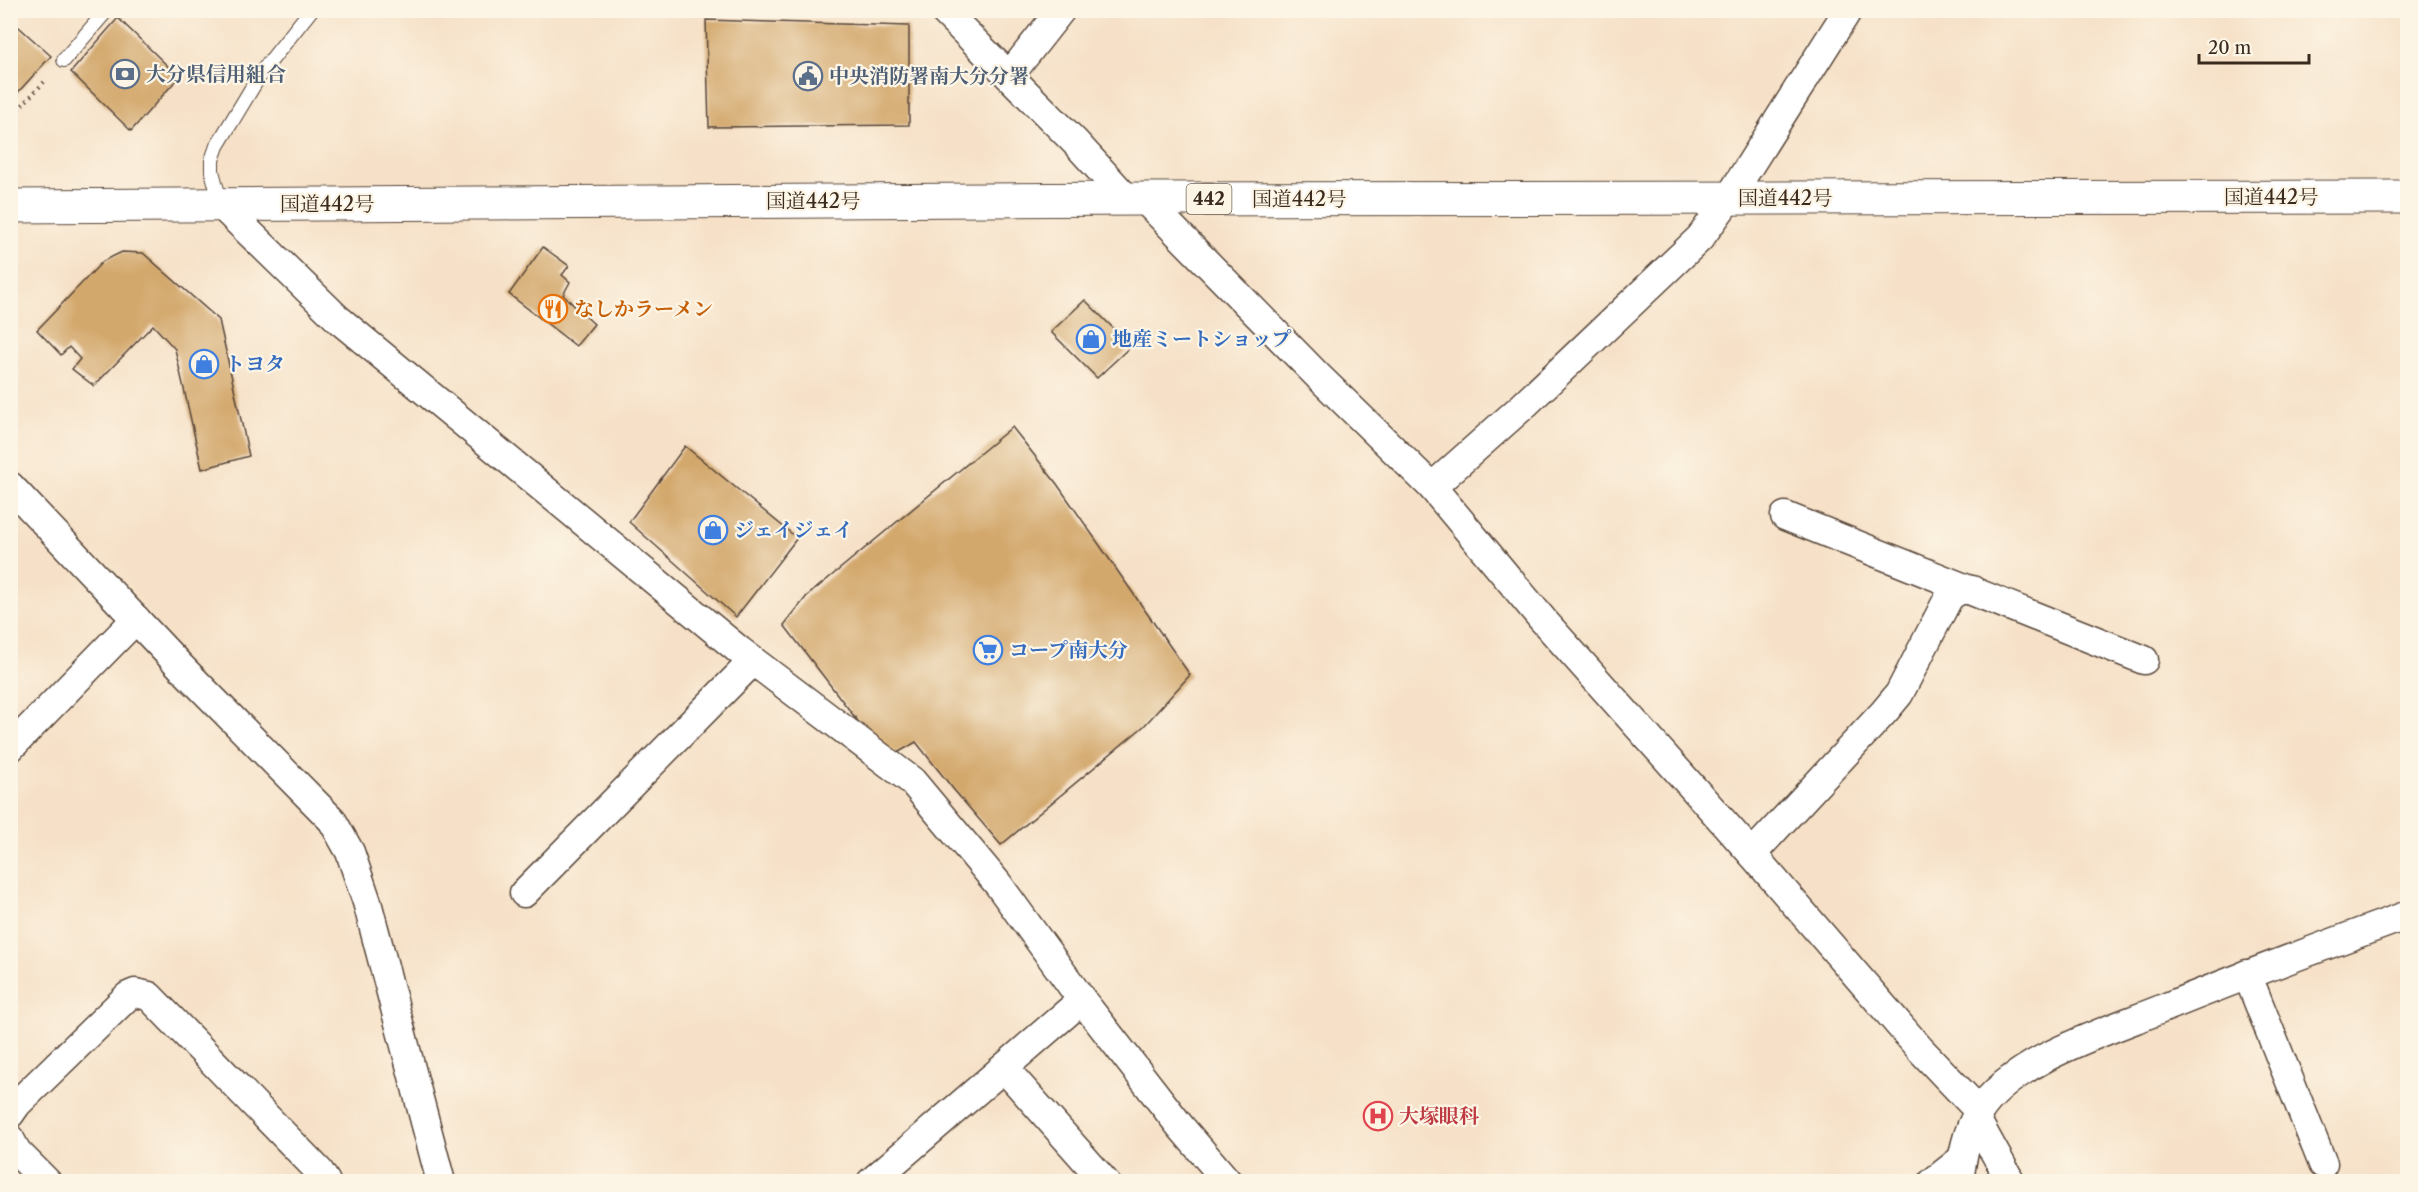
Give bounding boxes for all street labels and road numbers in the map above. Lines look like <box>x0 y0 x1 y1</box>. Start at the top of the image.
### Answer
road number: 442 <box>1186 184 1232 214</box>
street label: 国道442号 <box>2224 185 2318 209</box>
street label: 国道442号 <box>1738 186 1832 210</box>
street label: 国道442号 <box>1252 187 1346 211</box>
street label: 国道442号 <box>766 189 860 213</box>
street label: 国道442号 <box>280 192 374 216</box>

